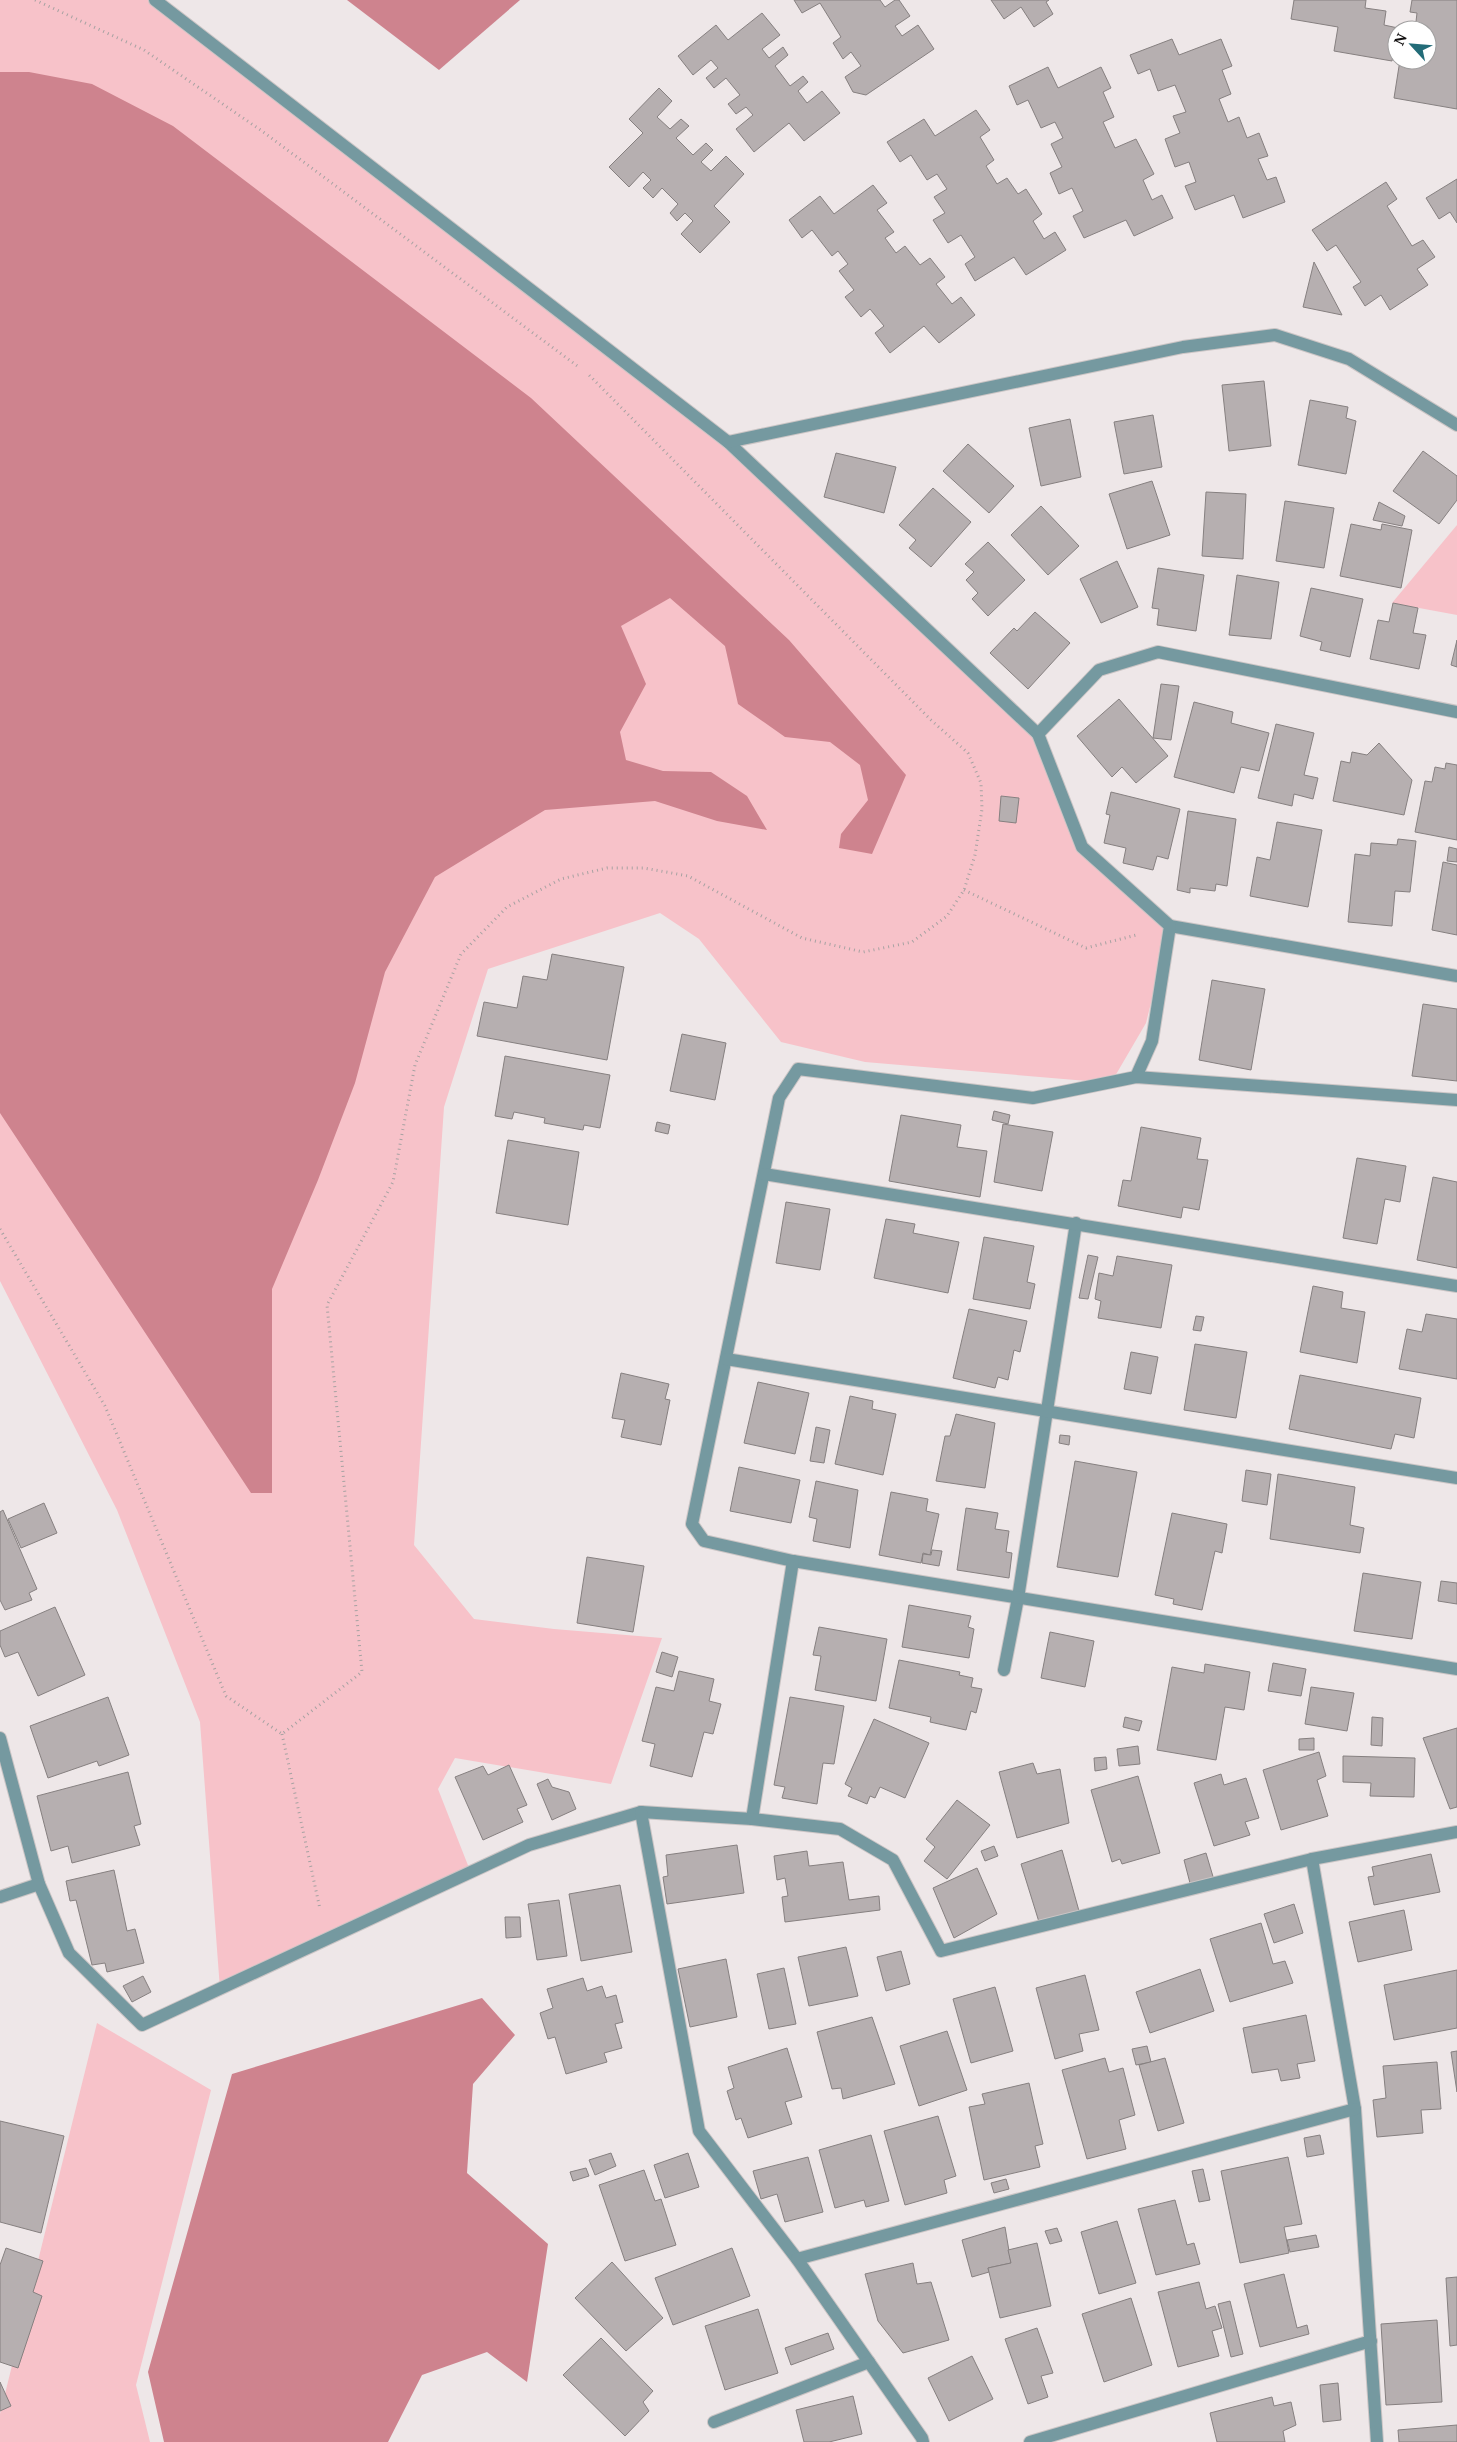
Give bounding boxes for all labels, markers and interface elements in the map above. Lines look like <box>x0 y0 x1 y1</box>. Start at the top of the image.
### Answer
north arrow <box>1387 20 1437 70</box>
text: N <box>1389 30 1411 48</box>

